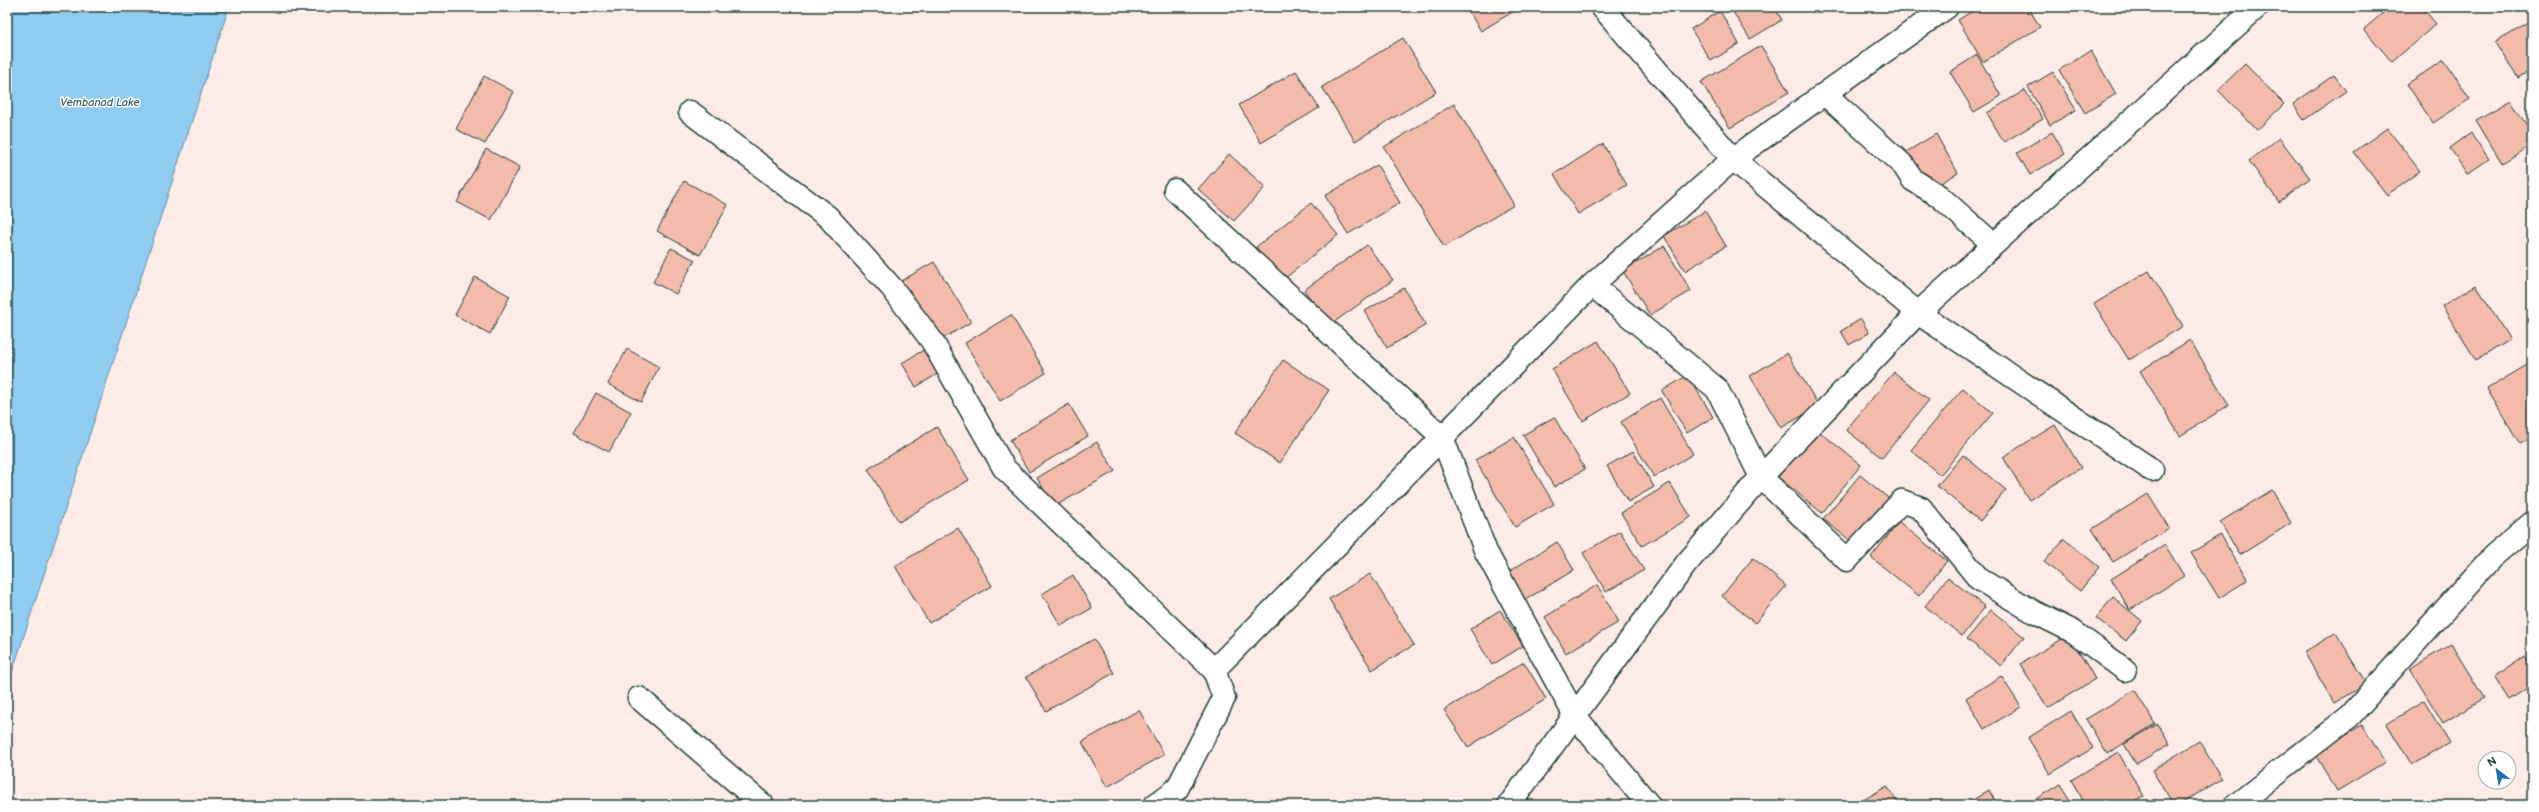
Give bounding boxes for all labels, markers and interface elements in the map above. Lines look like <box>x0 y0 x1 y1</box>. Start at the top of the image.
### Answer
water label: Vembanad Lake <box>60 96 140 109</box>
north arrow <box>2477 750 2517 790</box>
text: N <box>2485 754 2499 770</box>

